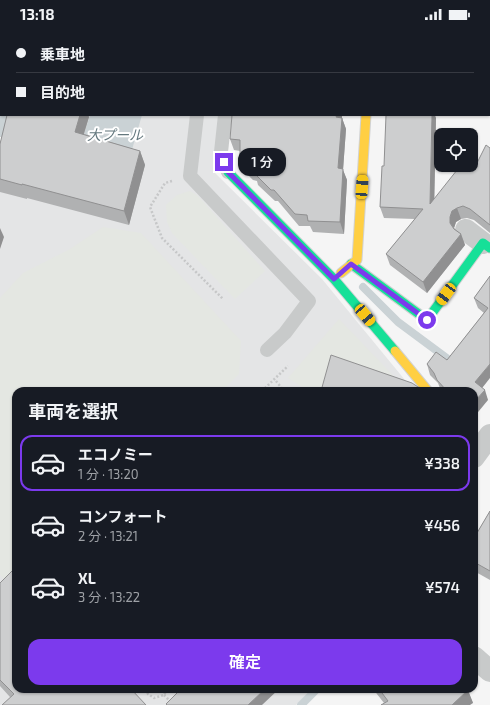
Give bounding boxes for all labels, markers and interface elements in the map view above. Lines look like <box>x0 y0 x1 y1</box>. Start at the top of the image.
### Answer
text: 13:18 <box>20 5 55 23</box>
text: 乗車地 <box>40 45 85 63</box>
text: 目的地 <box>40 83 85 101</box>
water label: 大プール <box>87 126 144 143</box>
map controls <box>434 128 478 172</box>
button: locate <box>434 128 478 172</box>
callout: 1 分 <box>238 148 286 176</box>
route end <box>215 153 233 171</box>
text: 1 分 <box>251 154 273 170</box>
car <box>355 175 369 199</box>
car <box>434 281 458 307</box>
car <box>353 302 377 328</box>
route start <box>418 311 436 329</box>
text: 車両を選択 <box>28 400 118 422</box>
icon: car <box>30 445 66 481</box>
text: エコノミー <box>78 445 153 463</box>
text: ¥338 <box>424 454 460 472</box>
text: 1 分 · 13:20 <box>78 466 139 482</box>
icon: car <box>30 507 66 543</box>
text: コンフォート <box>78 507 168 525</box>
text: ¥456 <box>424 516 460 534</box>
text: 2 分 · 13:21 <box>78 528 138 544</box>
icon: car <box>30 569 66 605</box>
text: XL <box>78 569 96 587</box>
text: ¥574 <box>425 578 460 596</box>
text: 3 分 · 13:22 <box>78 589 140 605</box>
button: 確定 <box>28 639 462 685</box>

